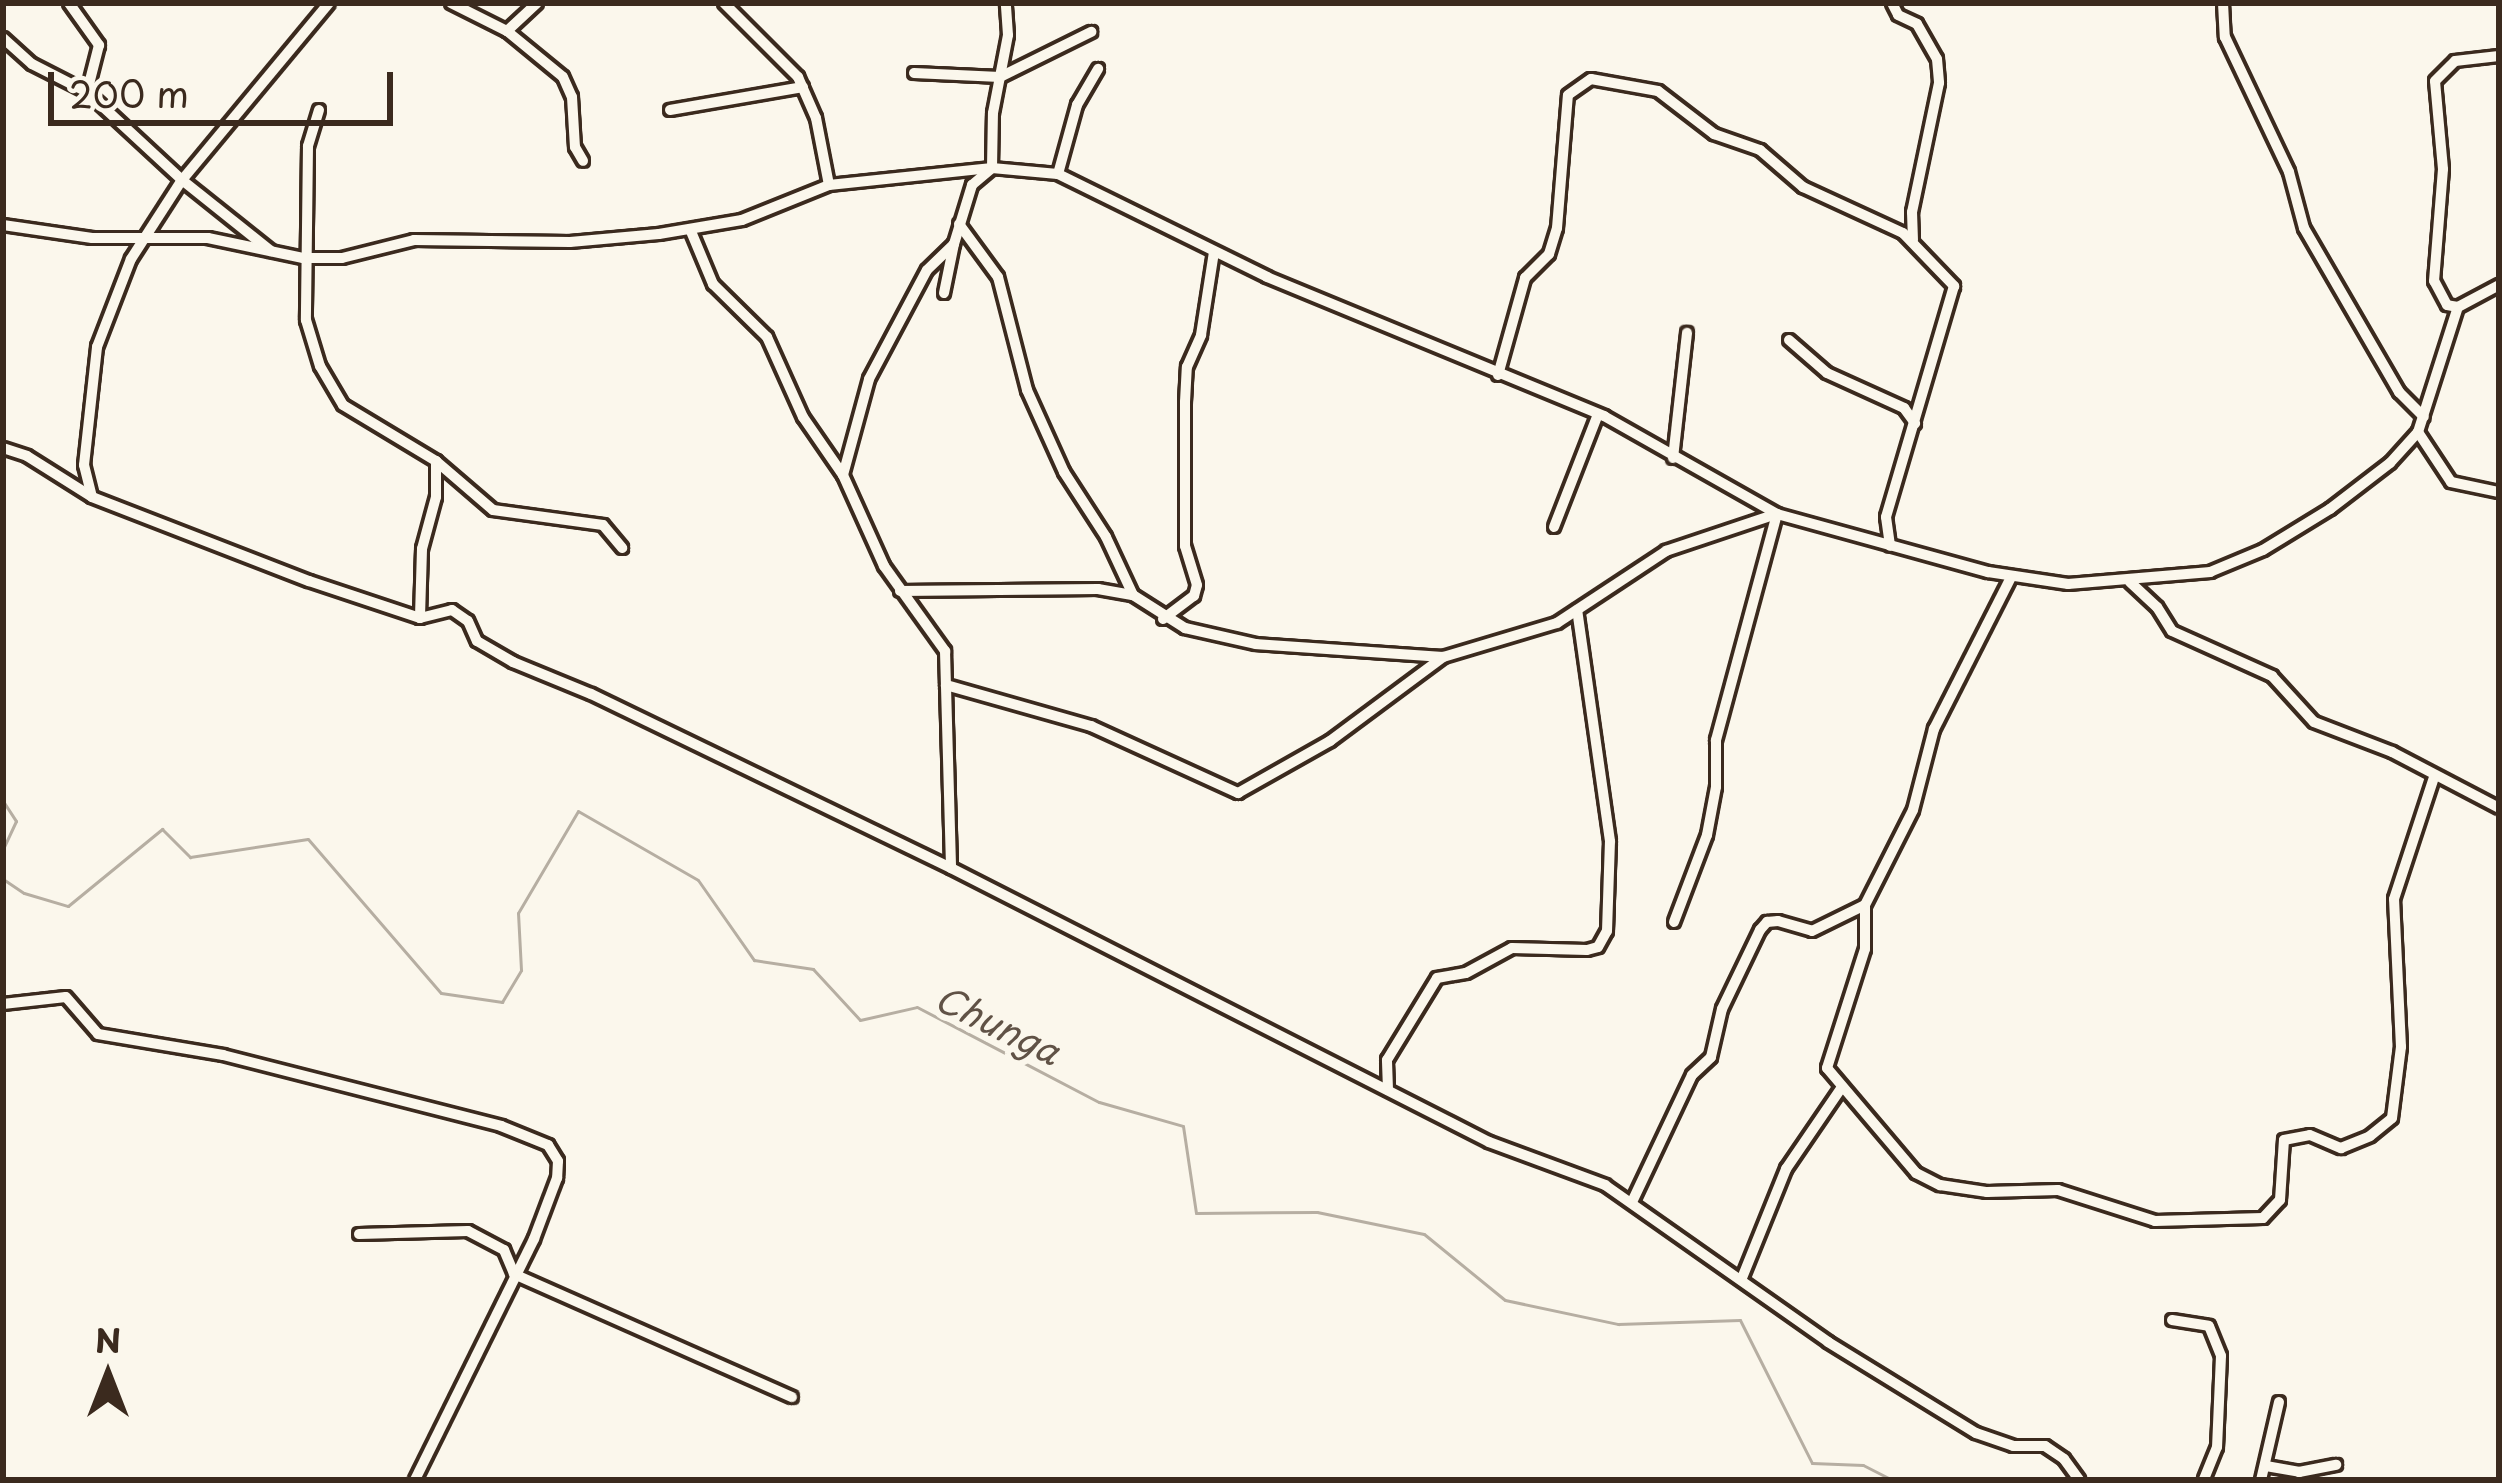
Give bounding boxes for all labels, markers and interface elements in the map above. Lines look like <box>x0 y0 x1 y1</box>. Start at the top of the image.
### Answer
scale bar <box>54 48 399 122</box>
text: 200 m <box>69 66 189 120</box>
water label: Chunga <box>929 975 1067 1073</box>
text: N <box>95 1314 121 1364</box>
north arrow <box>48 1315 168 1435</box>

